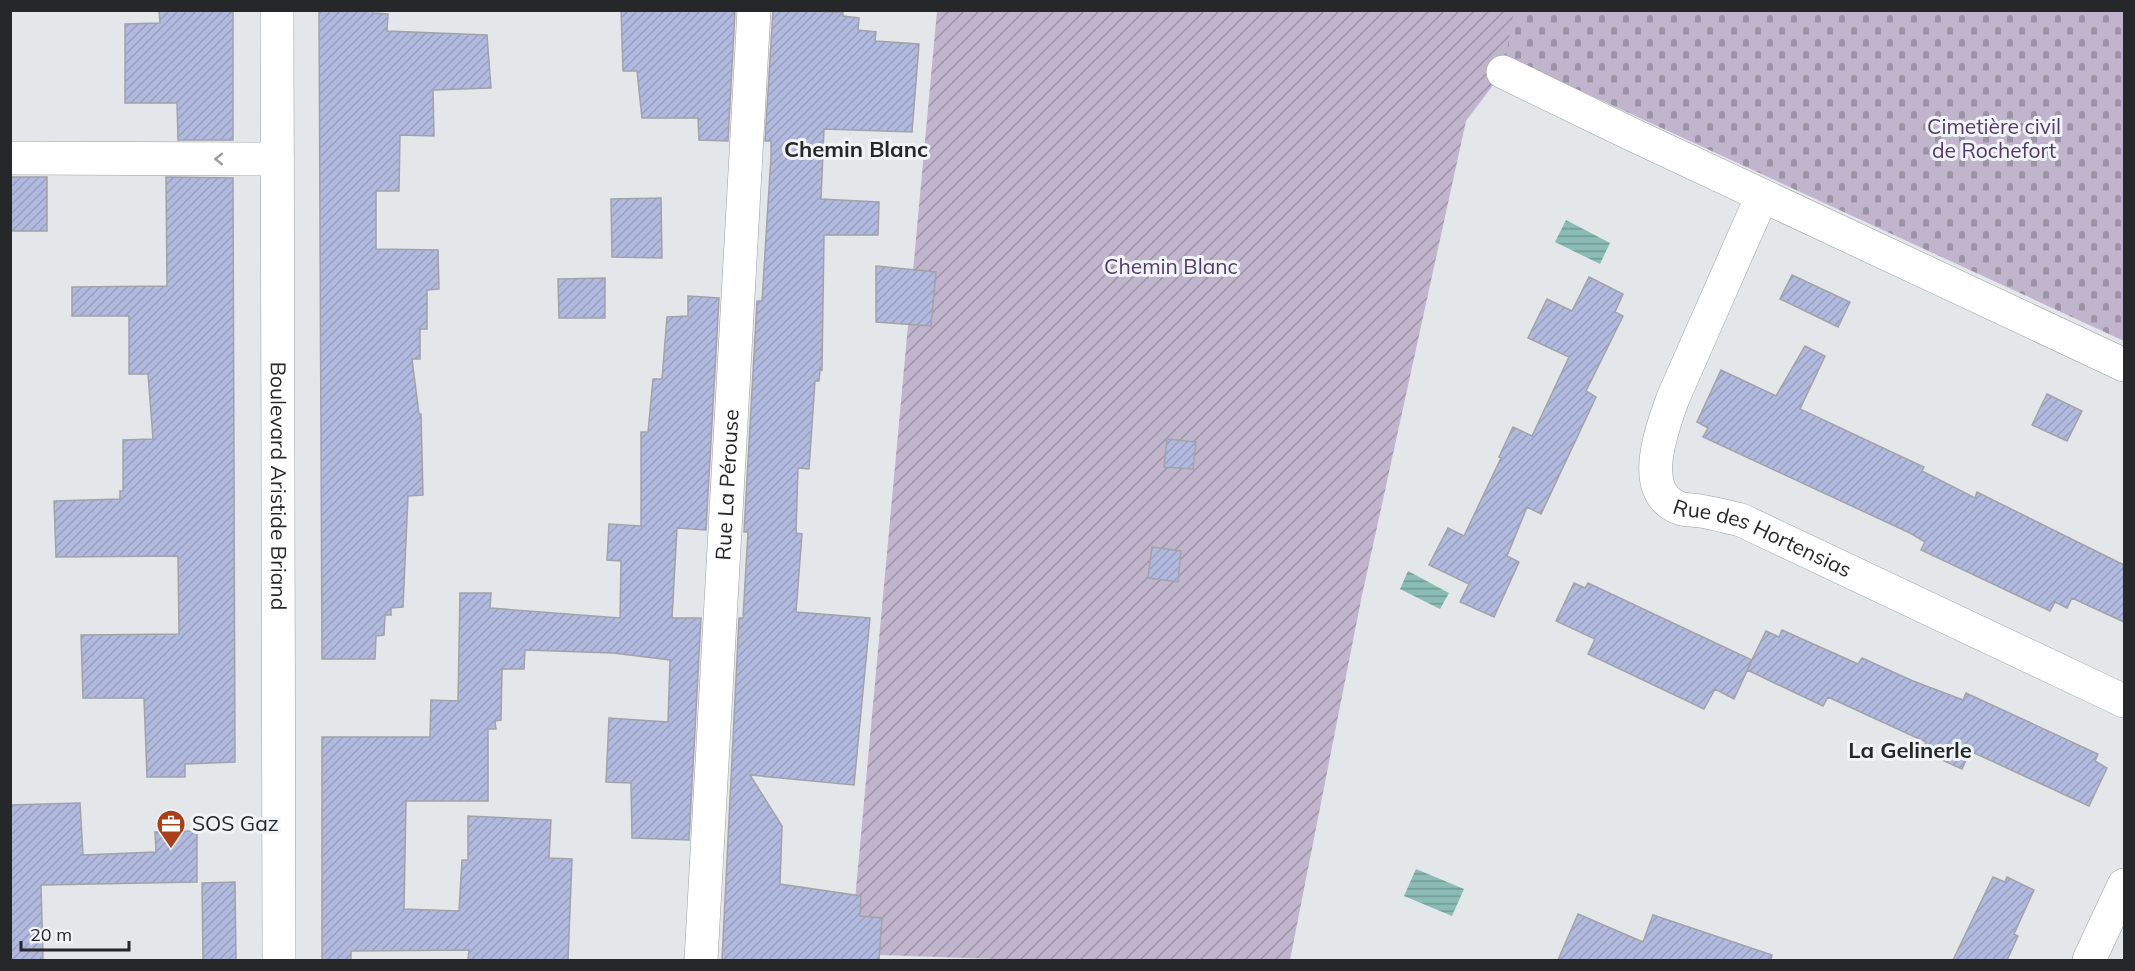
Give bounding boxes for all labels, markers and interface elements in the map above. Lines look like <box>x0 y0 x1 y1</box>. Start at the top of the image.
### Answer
park label: Cimetière civil de Rochefort <box>1927 113 2061 163</box>
district label: Chemin Blanc <box>784 135 928 163</box>
one-way arrow <box>214 153 223 165</box>
park label: Chemin Blanc <box>1104 253 1238 279</box>
street label: Boulevard Aristide Briand <box>266 362 292 610</box>
street label: Rue La Pérouse <box>709 408 744 561</box>
street label: Rue des Hortensias <box>1670 493 1856 582</box>
district label: La Gelinerle <box>1848 736 1972 764</box>
office icon: SOS Gaz <box>155 808 187 850</box>
place label: SOS Gaz <box>192 810 279 836</box>
scale bar <box>21 914 129 952</box>
text: 20 m <box>30 923 72 946</box>

